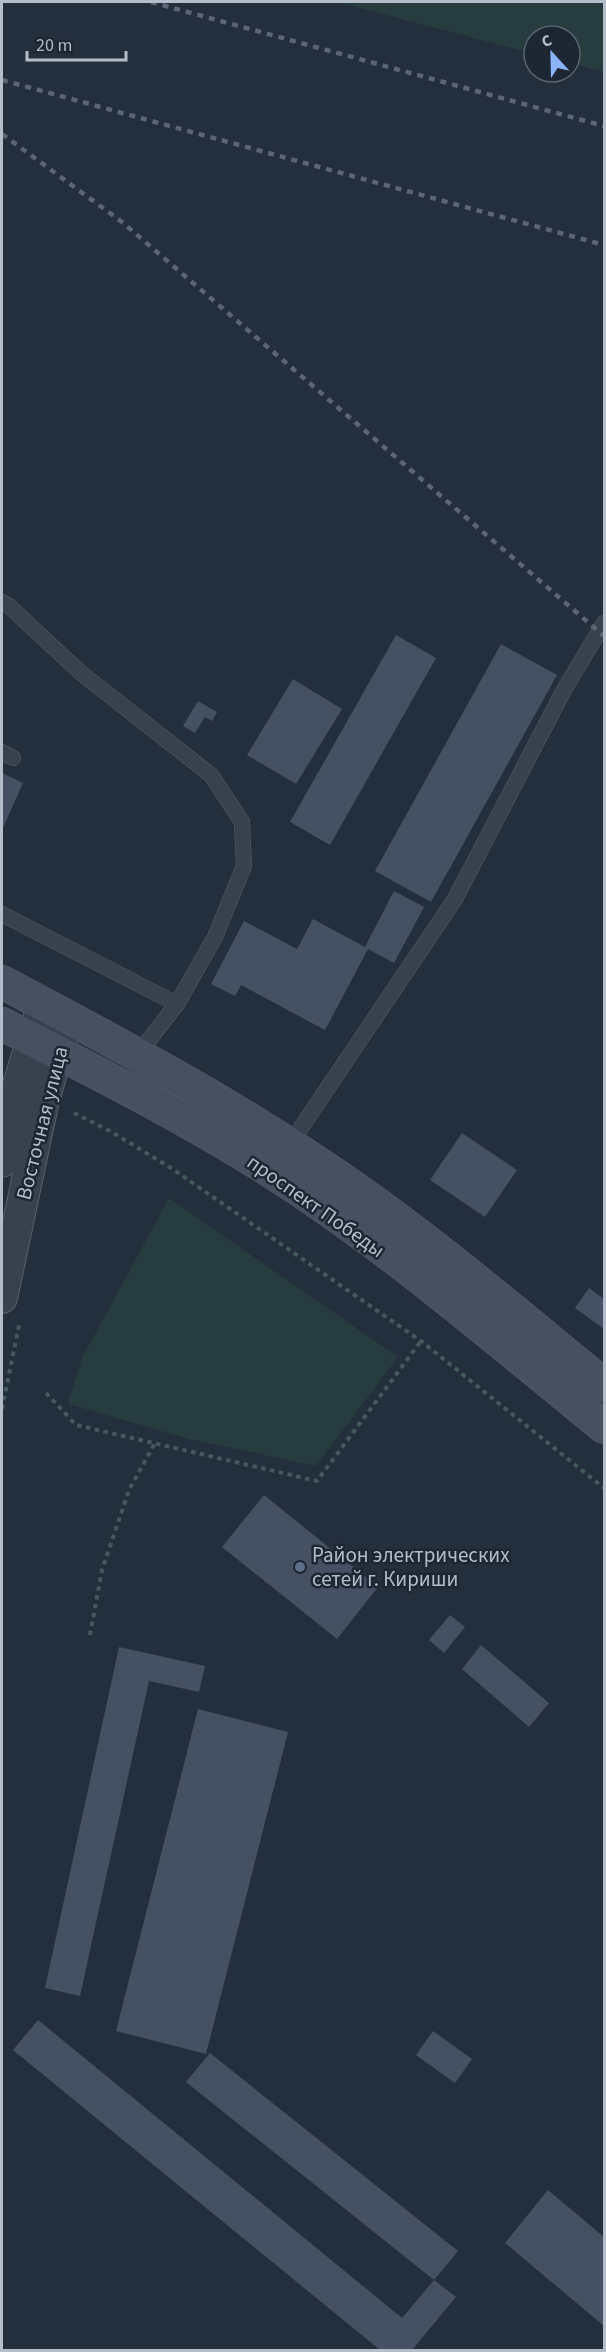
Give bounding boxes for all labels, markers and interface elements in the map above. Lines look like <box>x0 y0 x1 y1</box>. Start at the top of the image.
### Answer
scale bar <box>27 24 126 62</box>
north arrow <box>522 24 582 84</box>
text: С <box>538 29 555 53</box>
text: 20 m <box>36 33 72 58</box>
street label: Восточная улица <box>8 1043 76 1203</box>
street label: проспект Победы <box>241 1147 391 1265</box>
place label: Район электрических сетей г. Кириши <box>312 1540 510 1594</box>
marker: Район электрических сетей г. Кириши <box>293 1560 307 1574</box>

